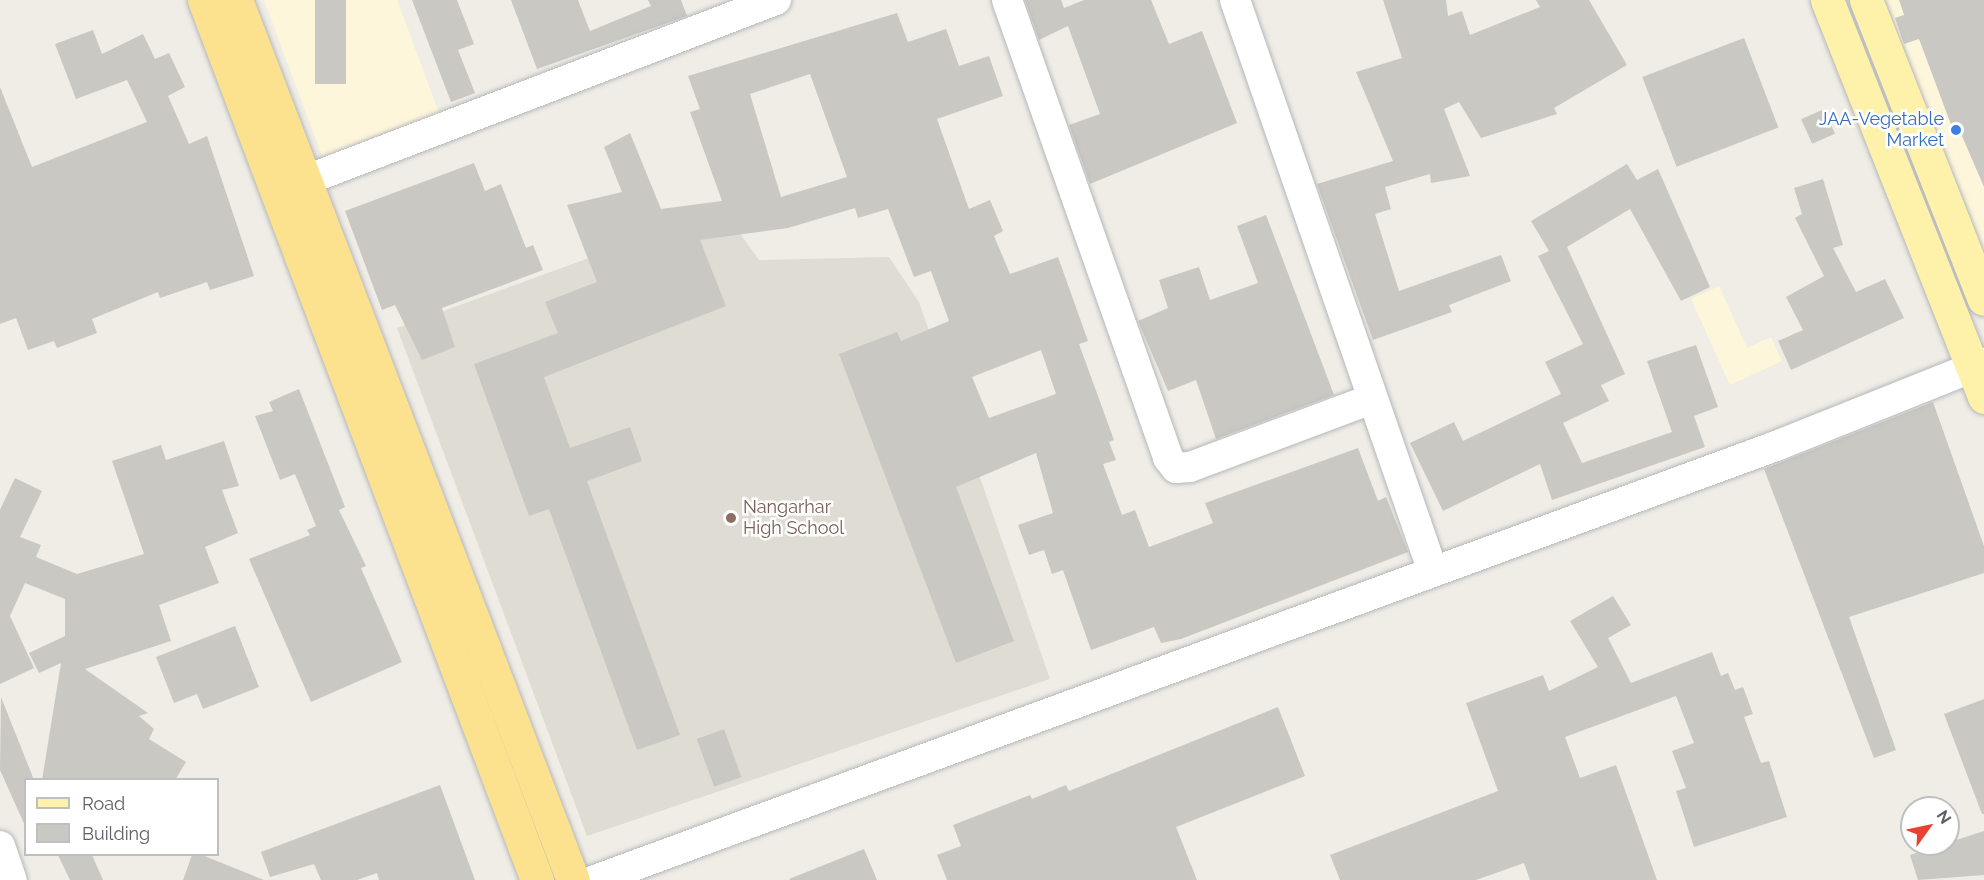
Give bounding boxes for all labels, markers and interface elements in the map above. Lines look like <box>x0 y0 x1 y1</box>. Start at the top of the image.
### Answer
place label: JAA-Vegetable Market <box>1819 109 1944 152</box>
marker: JAA-Vegetable Market <box>1949 123 1963 137</box>
place label: Nangarhar High School <box>743 497 844 540</box>
marker: Nangarhar High School <box>724 511 738 525</box>
legend <box>24 778 219 856</box>
text: Road <box>82 793 125 814</box>
north arrow <box>1900 796 1960 856</box>
text: N <box>1933 807 1955 827</box>
text: Building <box>82 823 150 844</box>

